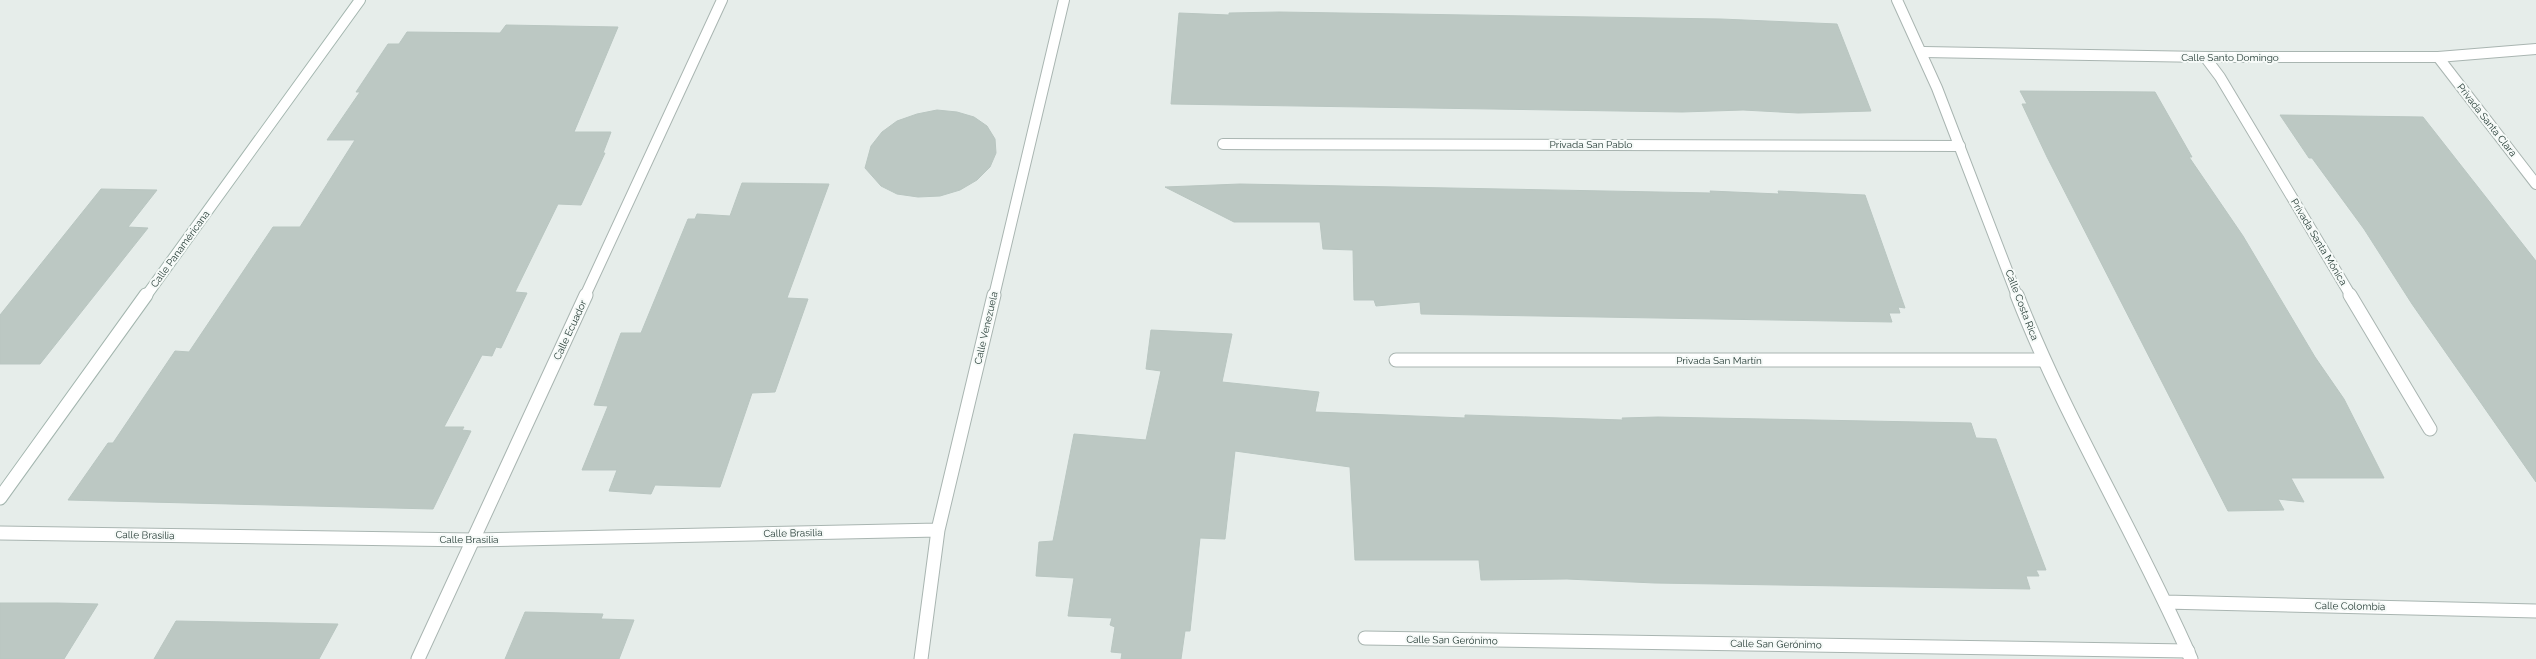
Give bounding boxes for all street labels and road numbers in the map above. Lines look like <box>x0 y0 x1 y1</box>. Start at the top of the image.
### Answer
street label: Calle Santo Domingo <box>2181 52 2279 63</box>
street label: Privada Santa Clara <box>2455 81 2519 159</box>
street label: Privada San Pablo <box>1549 139 1633 150</box>
street label: Privada Santa Mónica <box>2289 197 2349 287</box>
street label: Calle Panaméricana <box>148 209 212 289</box>
street label: Calle Costa Rica <box>2003 268 2041 342</box>
street label: Calle Venezuela <box>972 291 1000 365</box>
street label: Calle Ecuador <box>551 298 589 362</box>
street label: Privada San Martín <box>1676 355 1762 366</box>
street label: Calle Brasilia <box>763 527 823 539</box>
street label: Calle Brasilia <box>115 529 175 541</box>
street label: Calle Brasilia <box>439 534 499 545</box>
street label: Calle Colombia <box>2315 600 2385 612</box>
street label: Calle San Gerónimo <box>1406 634 1498 646</box>
street label: Calle San Gerónimo <box>1730 638 1822 650</box>

